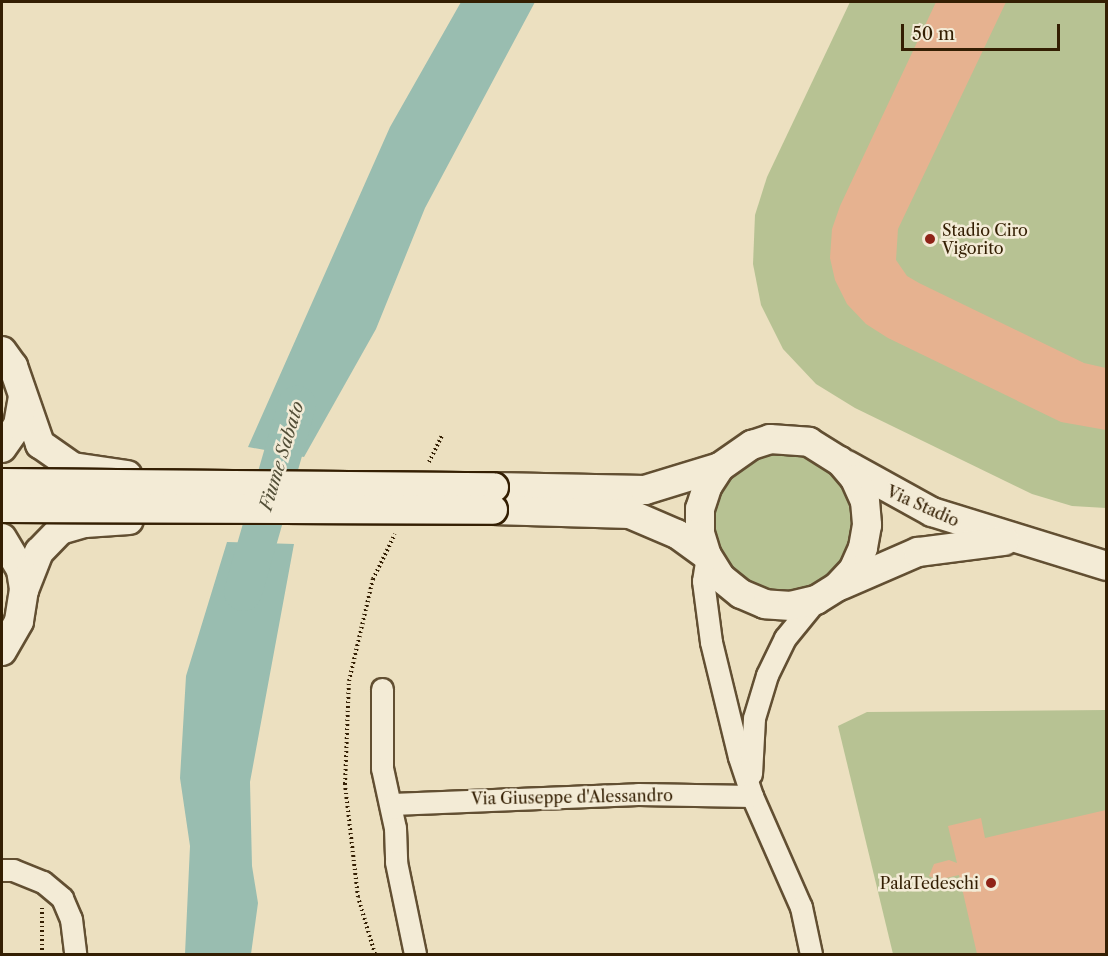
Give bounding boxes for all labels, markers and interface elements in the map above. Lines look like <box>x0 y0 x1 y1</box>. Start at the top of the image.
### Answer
scale bar <box>904 12 1063 50</box>
text: 50 m <box>912 23 955 45</box>
place label: Stadio Ciro Vigorito <box>942 220 1028 258</box>
marker: Stadio Ciro Vigorito <box>923 232 937 246</box>
water label: Fiume Sabato <box>255 399 309 513</box>
street label: Via Stadio <box>884 482 962 530</box>
street label: Via Giuseppe d'Alessandro <box>471 786 673 808</box>
place label: PalaTedeschi <box>880 873 979 893</box>
marker: PalaTedeschi <box>984 876 998 890</box>

